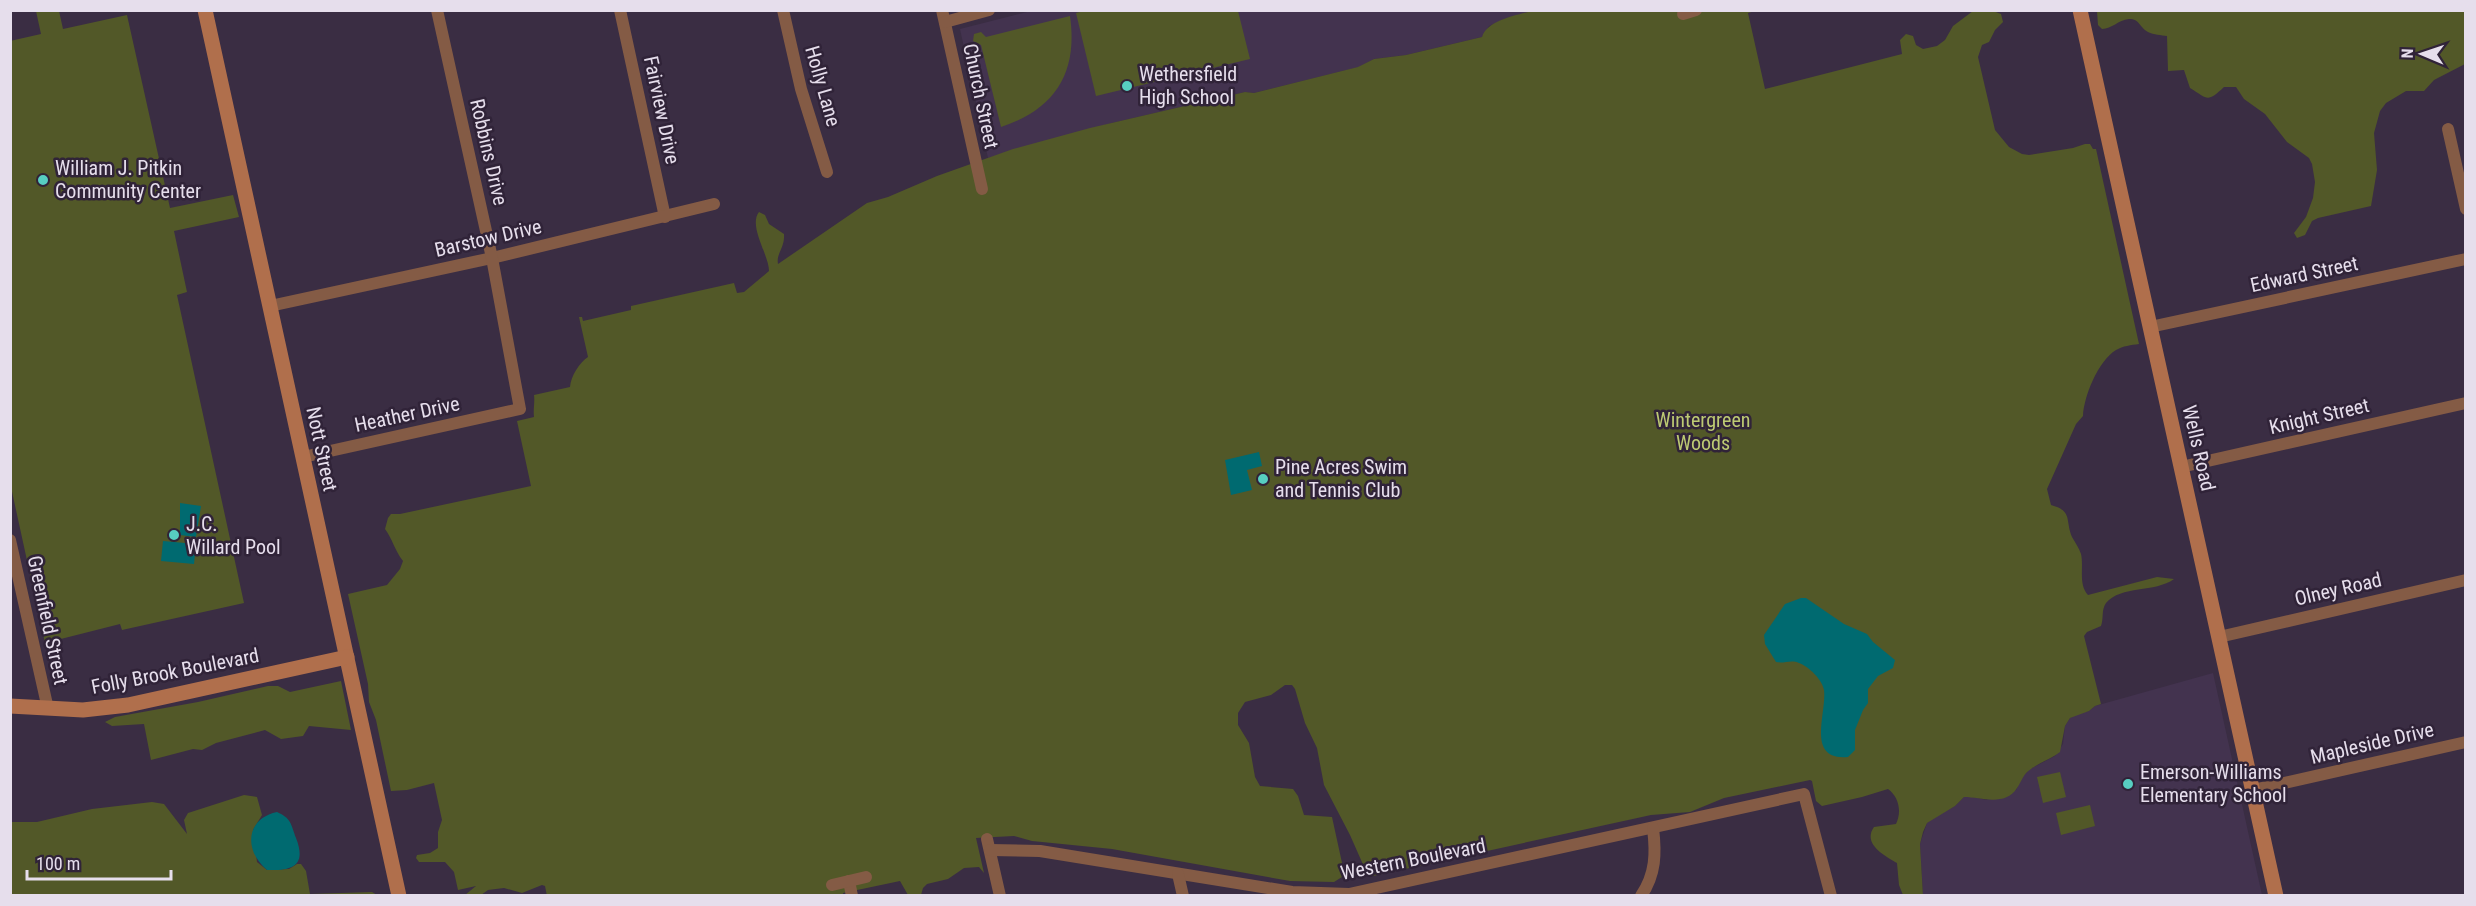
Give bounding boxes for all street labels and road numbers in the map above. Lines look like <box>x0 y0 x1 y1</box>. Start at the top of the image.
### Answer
street label: Church Street <box>958 41 1004 151</box>
street label: Holly Lane <box>800 43 846 129</box>
street label: Fairview Drive <box>639 54 685 166</box>
street label: Robbins Drive <box>465 97 513 207</box>
street label: Barstow Drive <box>432 214 544 262</box>
street label: Edward Street <box>2248 251 2360 297</box>
street label: Heather Drive <box>352 391 462 437</box>
street label: Knight Street <box>2267 393 2371 439</box>
street label: Wells Road <box>2177 403 2221 493</box>
street label: Nott Street <box>301 405 343 493</box>
street label: Greenfield Street <box>23 553 73 687</box>
street label: Olney Road <box>2292 567 2384 611</box>
street label: Folly Brook Boulevard <box>89 643 261 699</box>
street label: Mapleside Drive <box>2308 717 2436 769</box>
street label: Western Boulevard <box>1338 833 1488 885</box>

